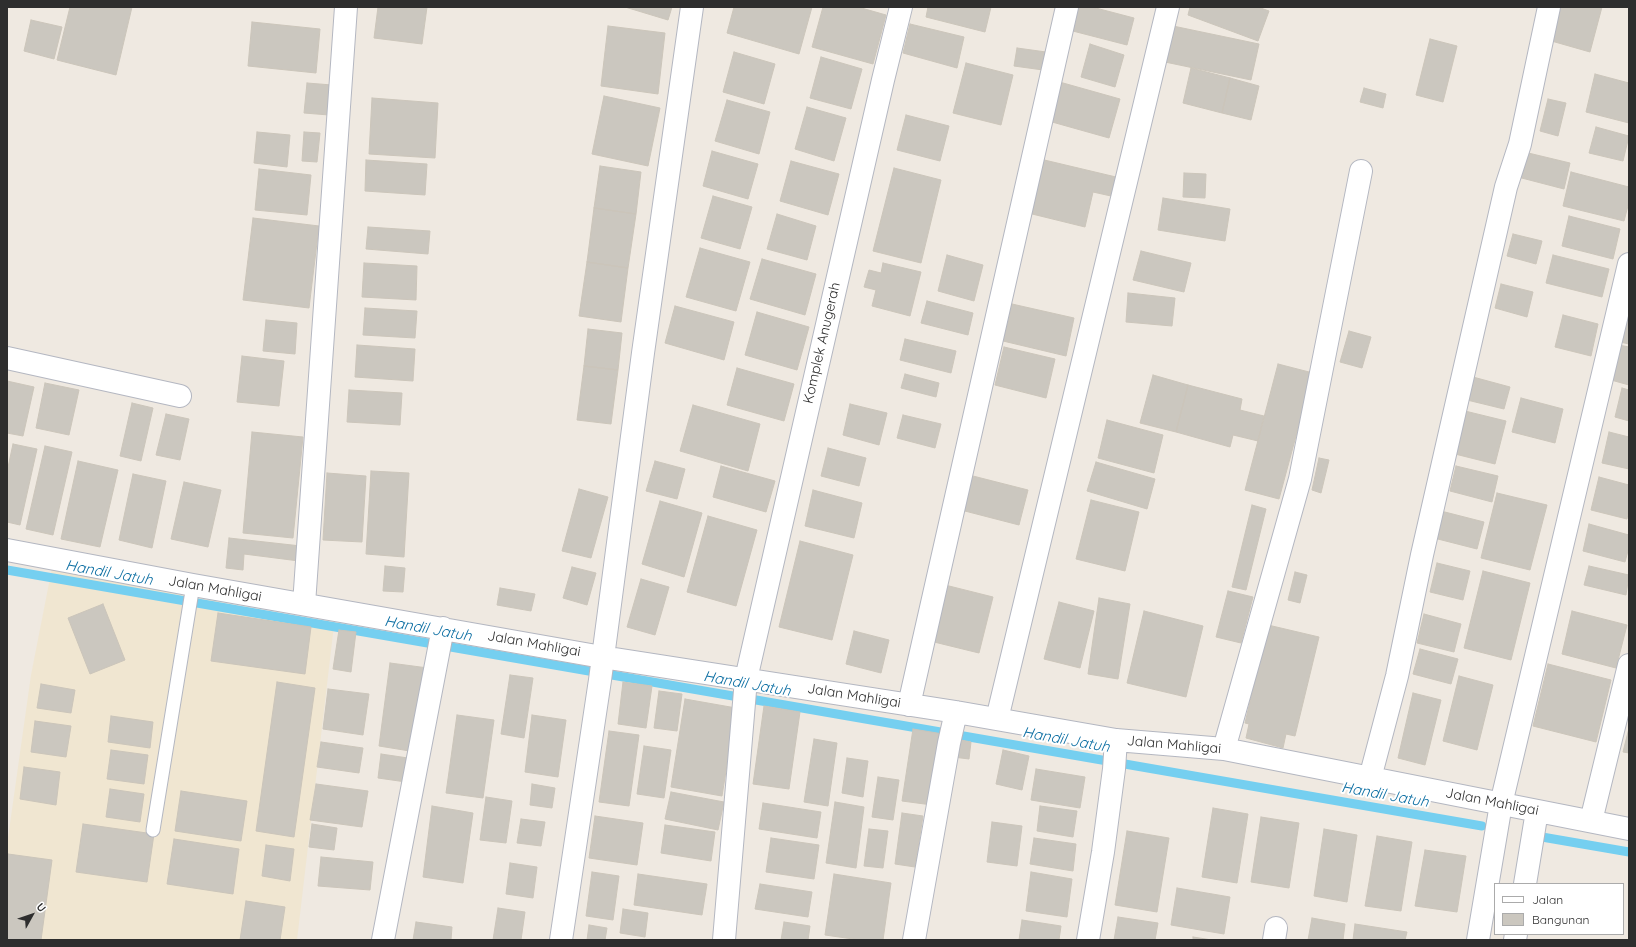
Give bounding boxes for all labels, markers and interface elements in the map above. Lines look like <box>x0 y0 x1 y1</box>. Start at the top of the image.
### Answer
street label: Komplek Anugerah <box>800 281 844 405</box>
water label: Handil Jatuh <box>64 556 154 590</box>
street label: Jalan Mahligai <box>167 573 263 605</box>
water label: Handil Jatuh <box>383 612 473 646</box>
street label: Jalan Mahligai <box>486 628 582 660</box>
water label: Handil Jatuh <box>702 667 792 701</box>
street label: Jalan Mahligai <box>806 680 902 712</box>
water label: Handil Jatuh <box>1021 723 1111 757</box>
street label: Jalan Mahligai <box>1126 733 1222 757</box>
water label: Handil Jatuh <box>1340 778 1430 812</box>
street label: Jalan Mahligai <box>1444 785 1540 819</box>
legend <box>1494 883 1624 935</box>
text: Jalan <box>1532 892 1563 907</box>
north arrow <box>12 895 52 935</box>
text: U <box>33 900 49 915</box>
text: Bangunan <box>1532 912 1589 927</box>

